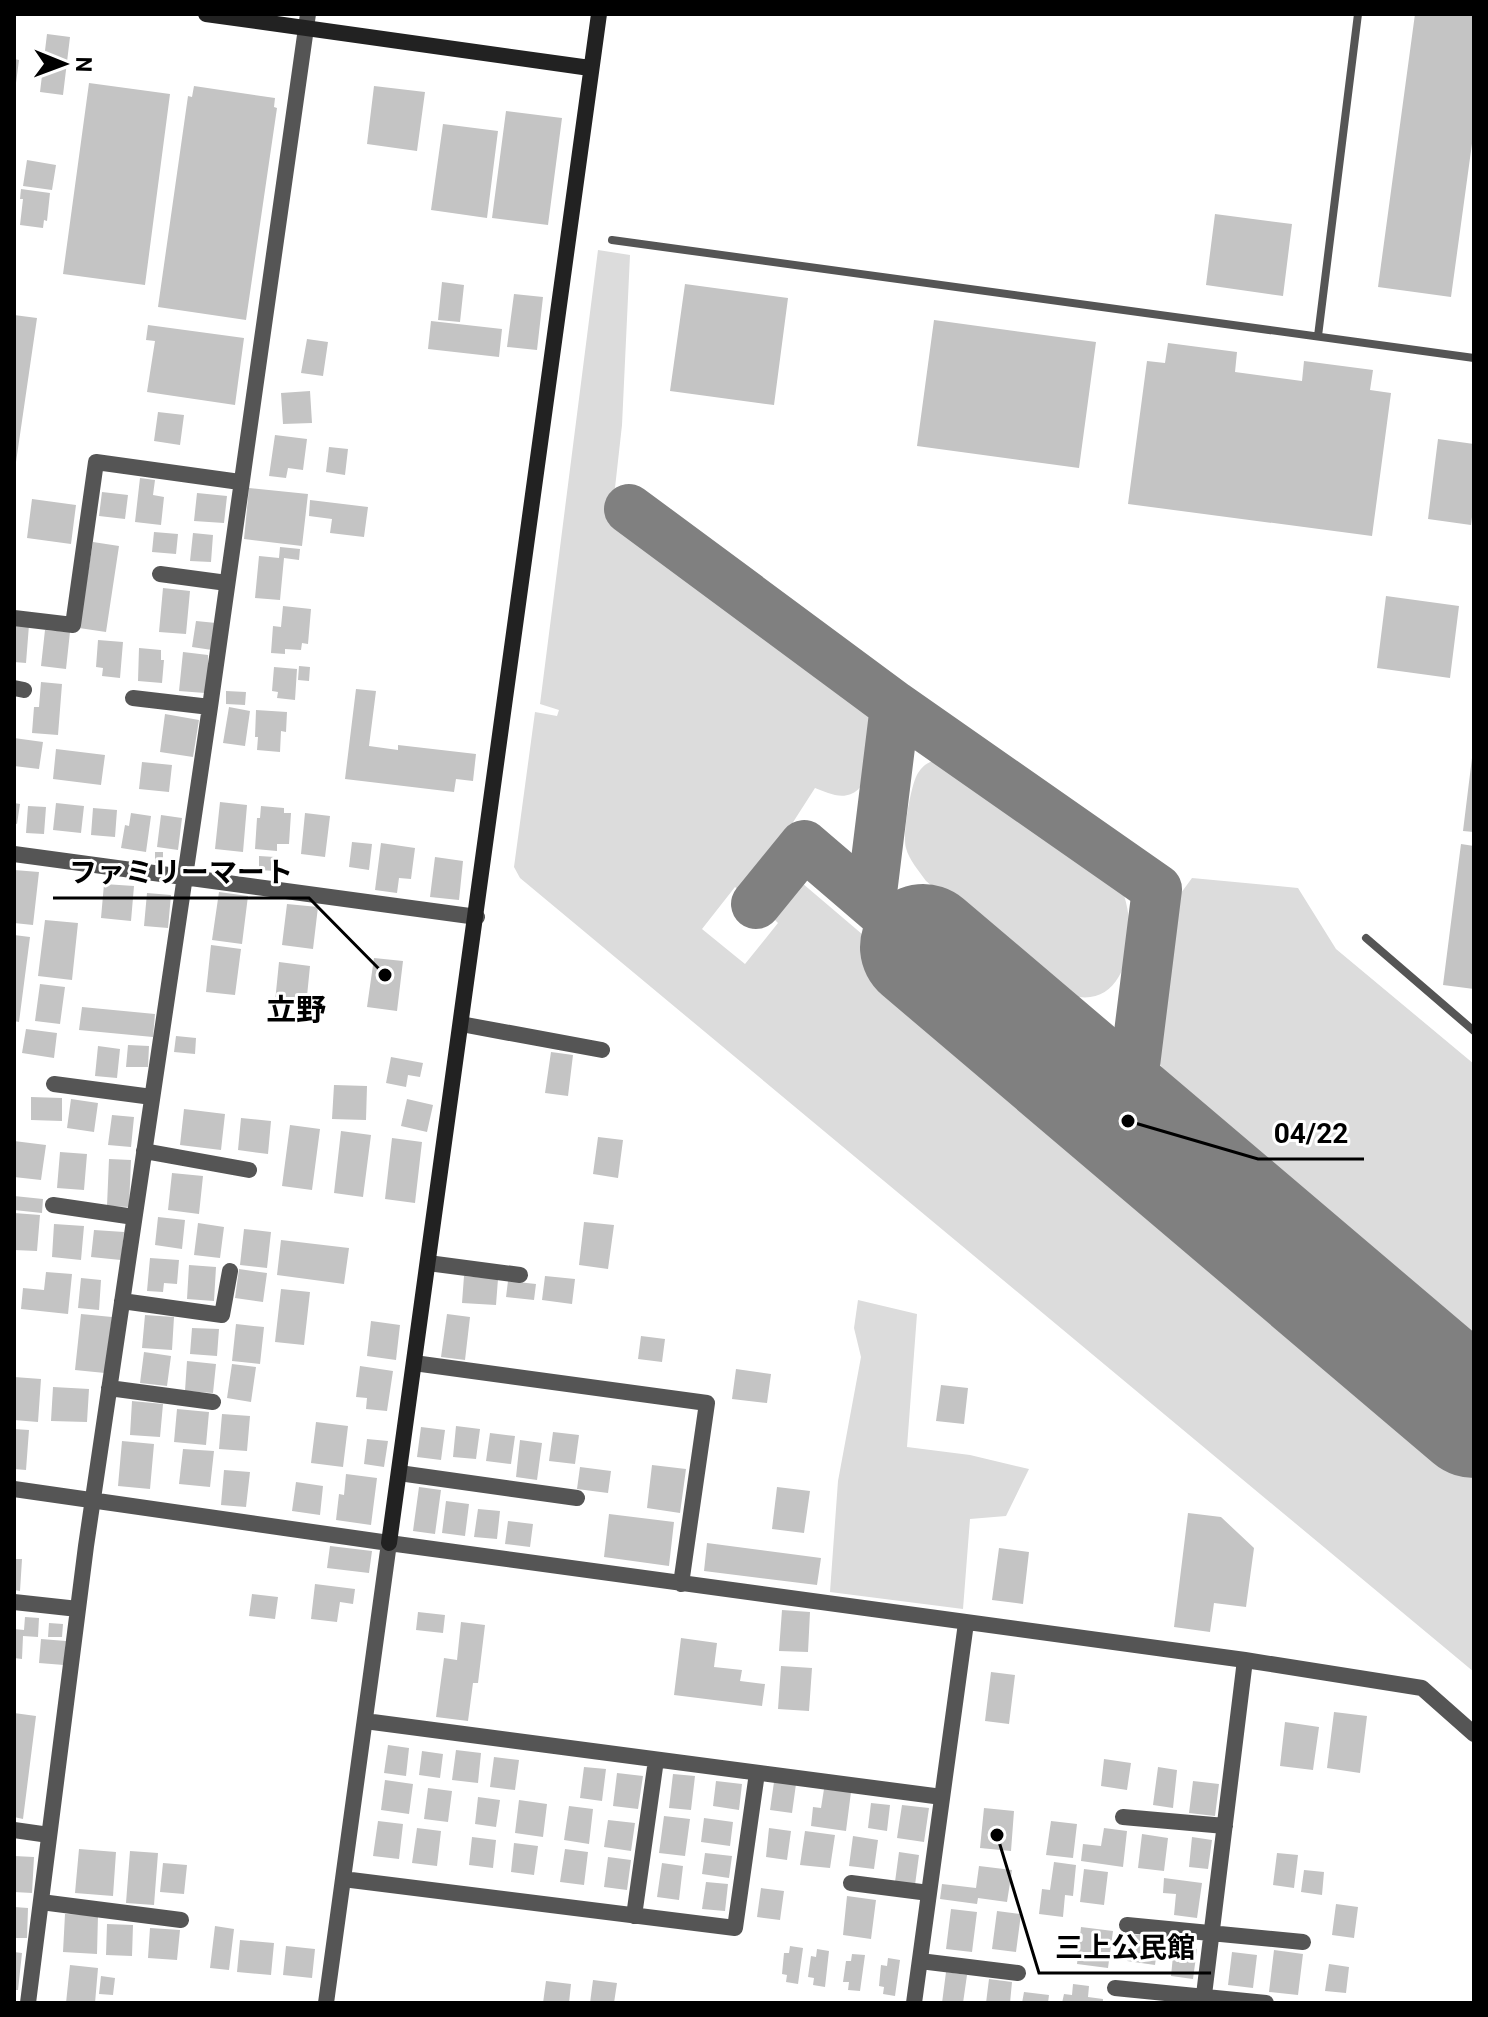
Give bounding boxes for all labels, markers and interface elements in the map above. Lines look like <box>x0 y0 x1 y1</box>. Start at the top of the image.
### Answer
north arrow <box>24 24 104 104</box>
text: N <box>71 56 96 72</box>
callout: ファミリーマート <box>53 846 309 898</box>
text: ファミリーマート <box>69 856 293 889</box>
district label: 立野 <box>266 992 326 1027</box>
callout: 04/22 <box>1258 1107 1364 1159</box>
text: 04/22 <box>1274 1117 1348 1150</box>
callout: 三上公民館 <box>1039 1921 1211 1973</box>
text: 三上公民館 <box>1055 1931 1195 1964</box>

